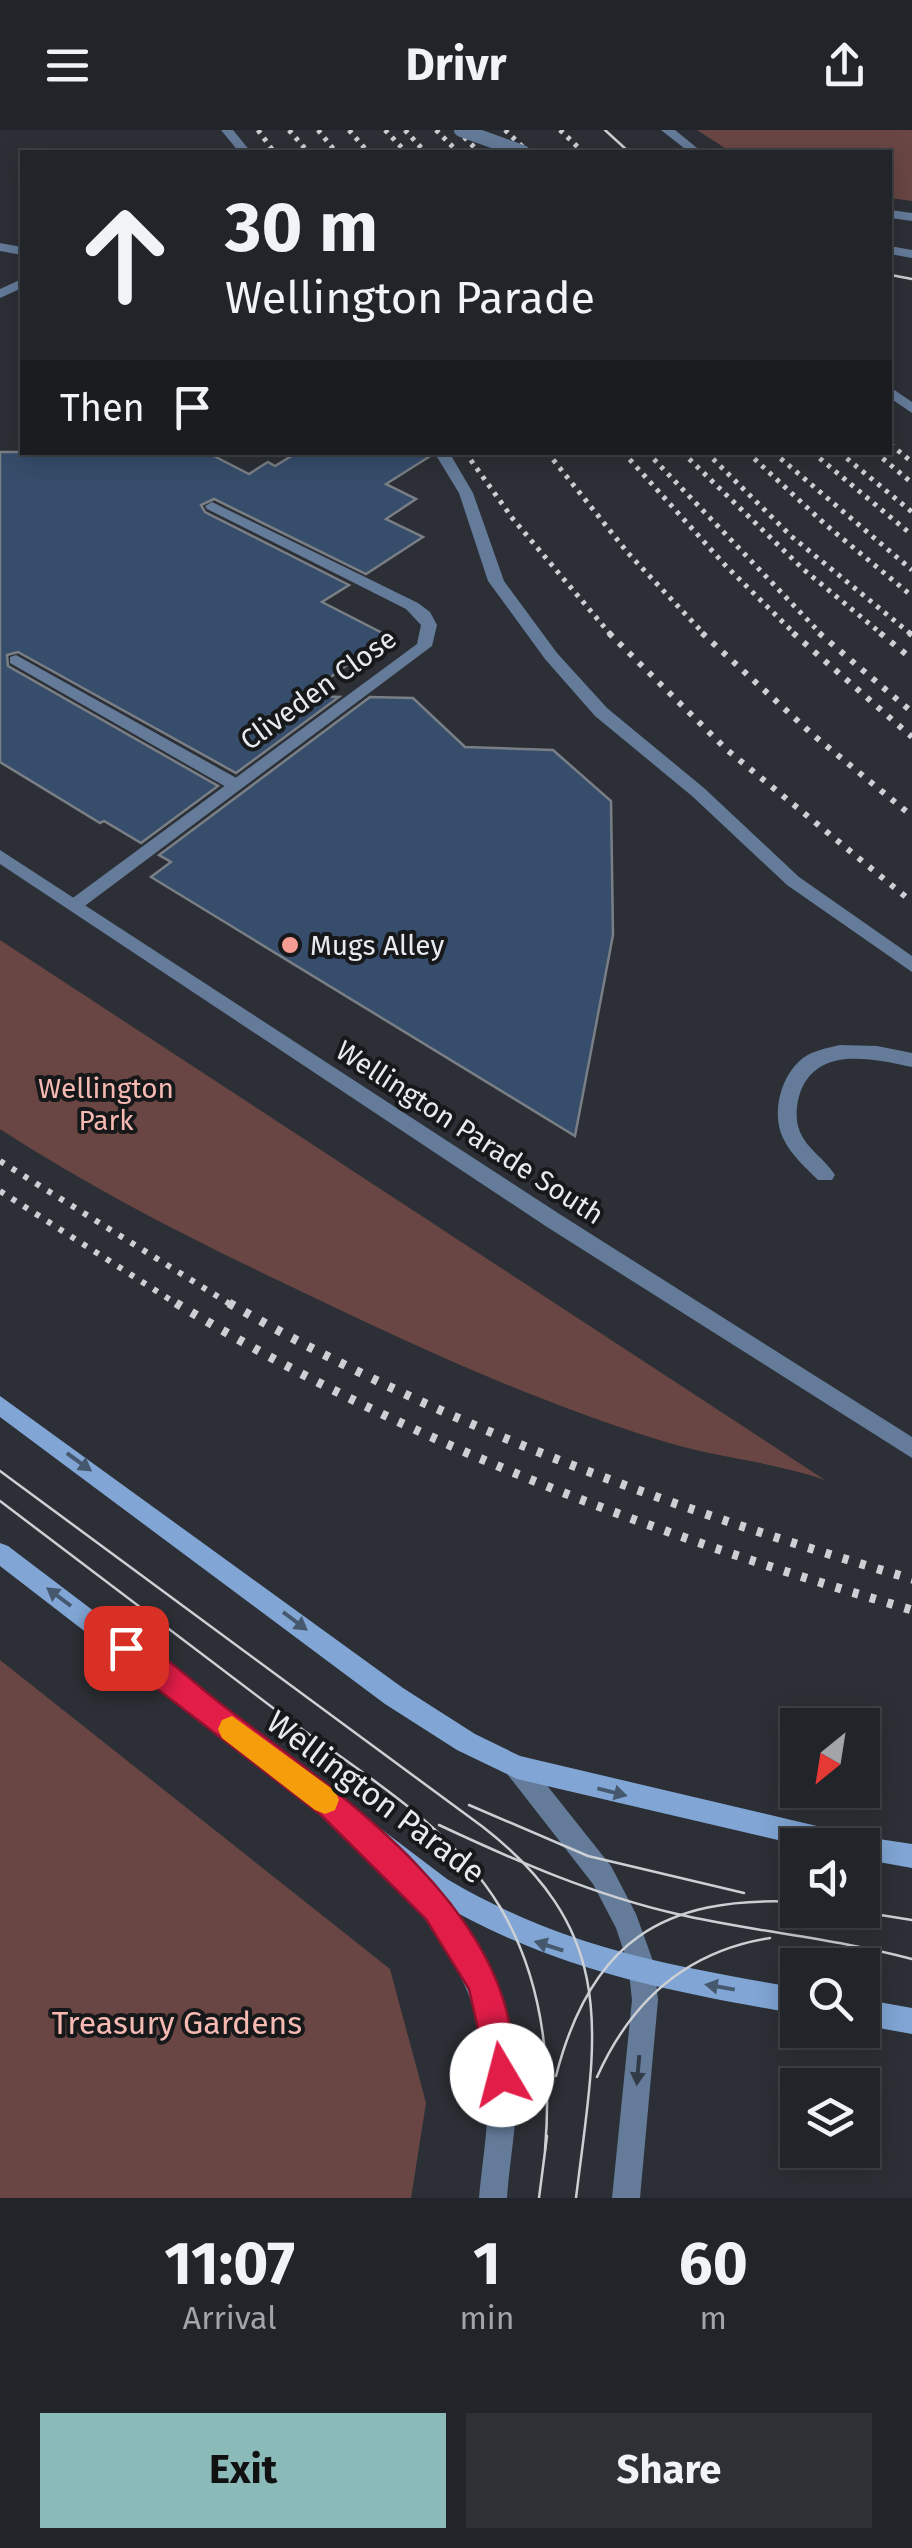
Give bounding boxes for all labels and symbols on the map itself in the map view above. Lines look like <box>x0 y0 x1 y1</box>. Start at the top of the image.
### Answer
street label: Cliveden Close <box>234 622 403 757</box>
place label: Mugs Alley <box>310 929 444 962</box>
marker: Mugs Alley <box>279 934 301 956</box>
street label: Wellington Parade South <box>330 1034 610 1231</box>
park label: Wellington Park <box>38 1072 174 1137</box>
one-way arrow <box>66 1452 92 1472</box>
one-way arrow <box>46 1588 72 1608</box>
pin <box>84 1606 169 1691</box>
one-way arrow <box>282 1610 308 1631</box>
street label: Wellington Parade <box>259 1703 493 1891</box>
north arrow <box>780 1708 880 1808</box>
one-way arrow <box>597 1784 628 1800</box>
one-way arrow <box>534 1937 564 1952</box>
one-way arrow <box>704 1979 735 1994</box>
park label: Treasury Gardens <box>52 2004 302 2042</box>
position arrow <box>450 2023 554 2127</box>
one-way arrow <box>630 2054 646 2086</box>

